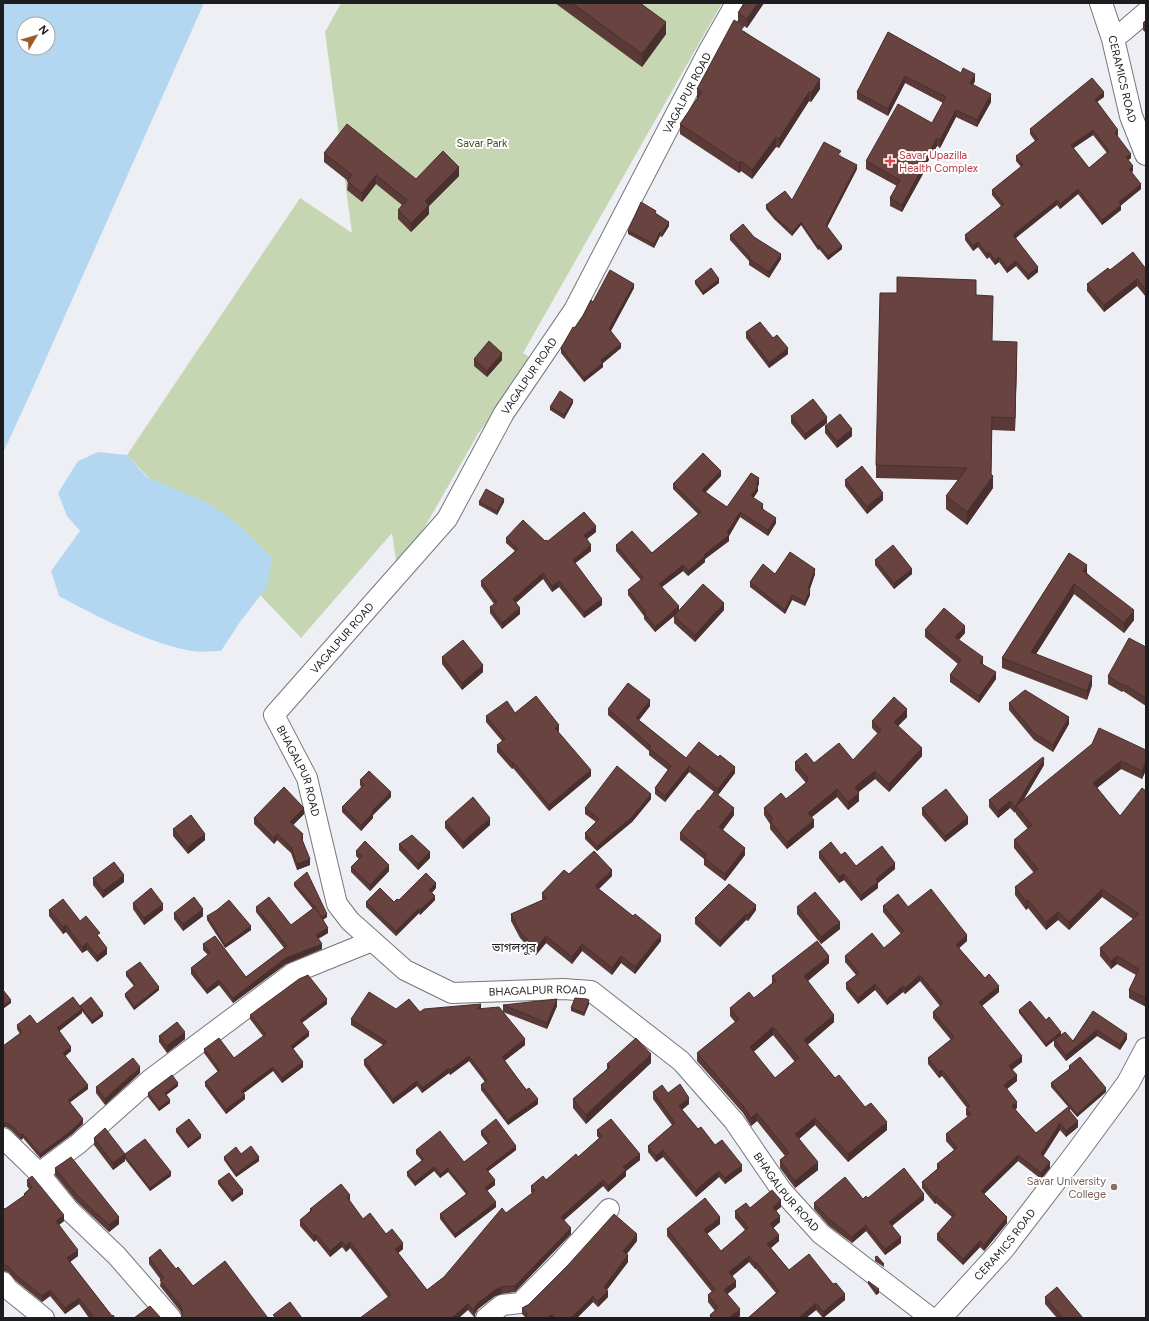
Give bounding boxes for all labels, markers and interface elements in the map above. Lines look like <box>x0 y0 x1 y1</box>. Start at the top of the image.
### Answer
north arrow <box>16 16 56 56</box>
text: N <box>36 23 51 38</box>
street label: CERAMICS ROAD <box>1105 34 1139 125</box>
street label: VAGALPUR ROAD <box>661 50 714 136</box>
park label: Savar Park <box>457 137 508 150</box>
place label: Savar Upazilla Health Complex <box>899 149 979 175</box>
marker: Savar Upazilla Health Complex <box>884 155 896 167</box>
street label: VAGALPUR ROAD <box>499 335 560 417</box>
street label: VAGALPUR ROAD <box>308 600 377 677</box>
street label: BHAGALPUR ROAD <box>274 723 322 818</box>
district label: ভাগলপুর <box>491 941 537 956</box>
street label: BHAGALPUR ROAD <box>488 983 587 999</box>
street label: BHAGALPUR ROAD <box>750 1150 822 1235</box>
place label: Savar University College <box>1027 1175 1106 1201</box>
marker: Savar University College <box>1109 1182 1119 1192</box>
street label: CERAMICS ROAD <box>972 1206 1039 1283</box>

